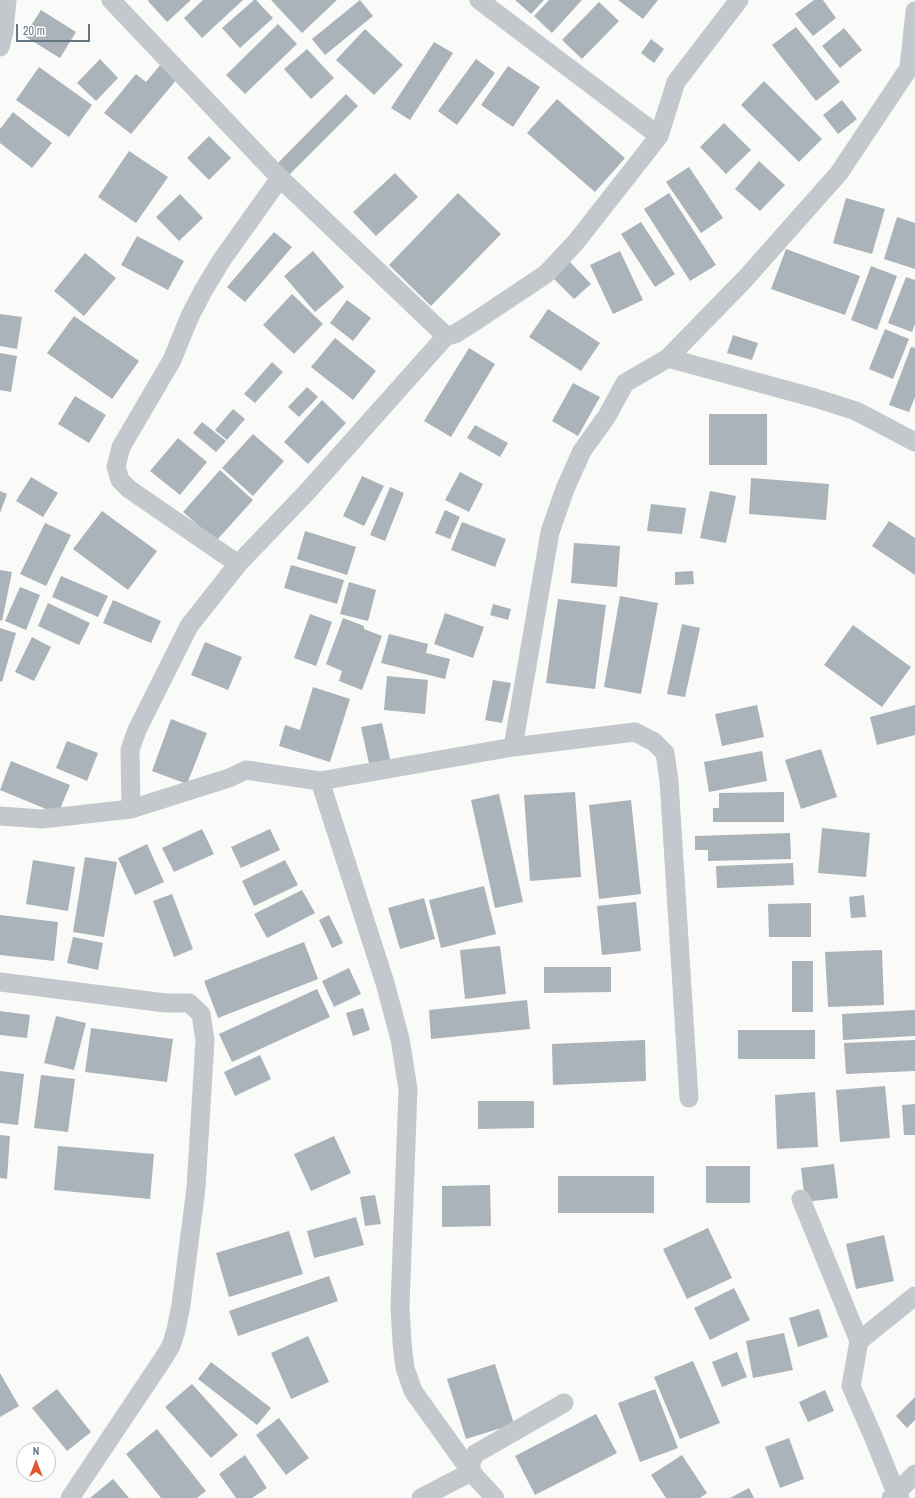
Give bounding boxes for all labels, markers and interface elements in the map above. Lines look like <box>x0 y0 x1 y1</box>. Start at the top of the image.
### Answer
scale bar <box>18 16 92 42</box>
text: 20 m <box>23 23 45 39</box>
north arrow <box>16 1442 56 1482</box>
text: N <box>33 1444 39 1458</box>

